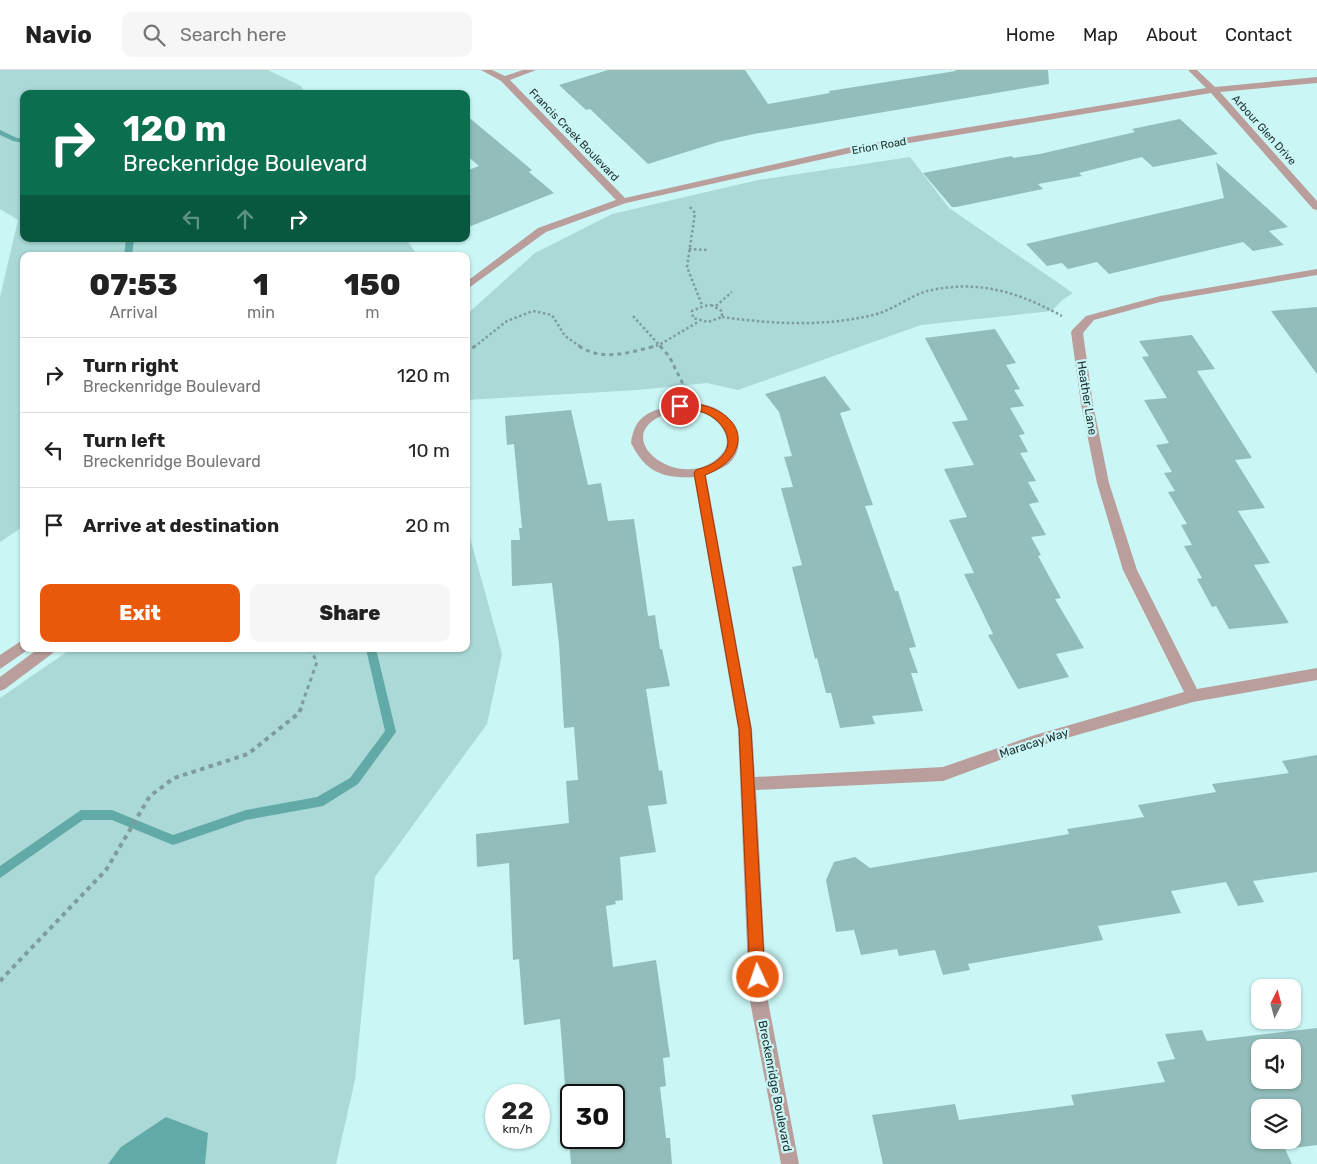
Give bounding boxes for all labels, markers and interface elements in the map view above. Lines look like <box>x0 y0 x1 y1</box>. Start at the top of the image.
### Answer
search box <box>122 12 472 57</box>
text: Navio <box>25 21 92 49</box>
icon: search <box>140 21 168 49</box>
text: Search here <box>180 23 286 46</box>
text: Home <box>1006 24 1055 46</box>
text: Map <box>1083 24 1118 46</box>
text: About <box>1146 24 1197 46</box>
text: Contact <box>1225 24 1292 46</box>
street label: Francis Creek Boulevard <box>526 86 622 184</box>
street label: Arbour Glen Drive <box>1229 92 1299 168</box>
text: 120 m <box>123 108 226 150</box>
icon: right <box>40 110 105 175</box>
street label: Erion Road <box>851 135 907 157</box>
text: Breckenridge Boulevard <box>123 150 367 177</box>
icon: left <box>178 205 206 233</box>
icon: ahead <box>231 205 259 233</box>
icon: right <box>284 205 312 233</box>
text: 07:53 <box>89 267 178 303</box>
text: 1 <box>253 267 269 303</box>
text: 150 <box>344 267 401 303</box>
text: Arrival <box>110 303 158 322</box>
text: min <box>247 303 275 322</box>
text: m <box>365 303 380 322</box>
text: Turn right <box>83 354 178 377</box>
street label: Heather Lane <box>1074 360 1100 436</box>
icon: right <box>40 361 68 389</box>
text: 120 m <box>397 364 450 387</box>
text: Breckenridge Boulevard <box>83 377 261 396</box>
pin <box>659 385 701 427</box>
icon: arrive <box>666 392 694 420</box>
text: Turn left <box>83 429 165 452</box>
icon: left <box>40 436 68 464</box>
text: 10 m <box>408 439 450 462</box>
text: Breckenridge Boulevard <box>83 452 261 471</box>
icon: arrive <box>40 511 68 539</box>
text: Arrive at destination <box>83 514 279 537</box>
text: 20 m <box>405 514 450 537</box>
button: Exit <box>40 584 240 642</box>
button: Share <box>250 584 450 642</box>
street label: Maracay Way <box>998 725 1071 761</box>
position arrow <box>731 950 783 1002</box>
north arrow <box>1251 979 1301 1029</box>
map controls <box>1251 979 1301 1149</box>
street label: Breckenridge Boulevard <box>755 1019 795 1153</box>
button: sound <box>1251 1039 1301 1089</box>
speed limit sign: 30 <box>560 1084 625 1149</box>
text: 22 <box>501 1096 534 1125</box>
button: layers <box>1251 1099 1301 1149</box>
text: km/h <box>503 1122 532 1136</box>

